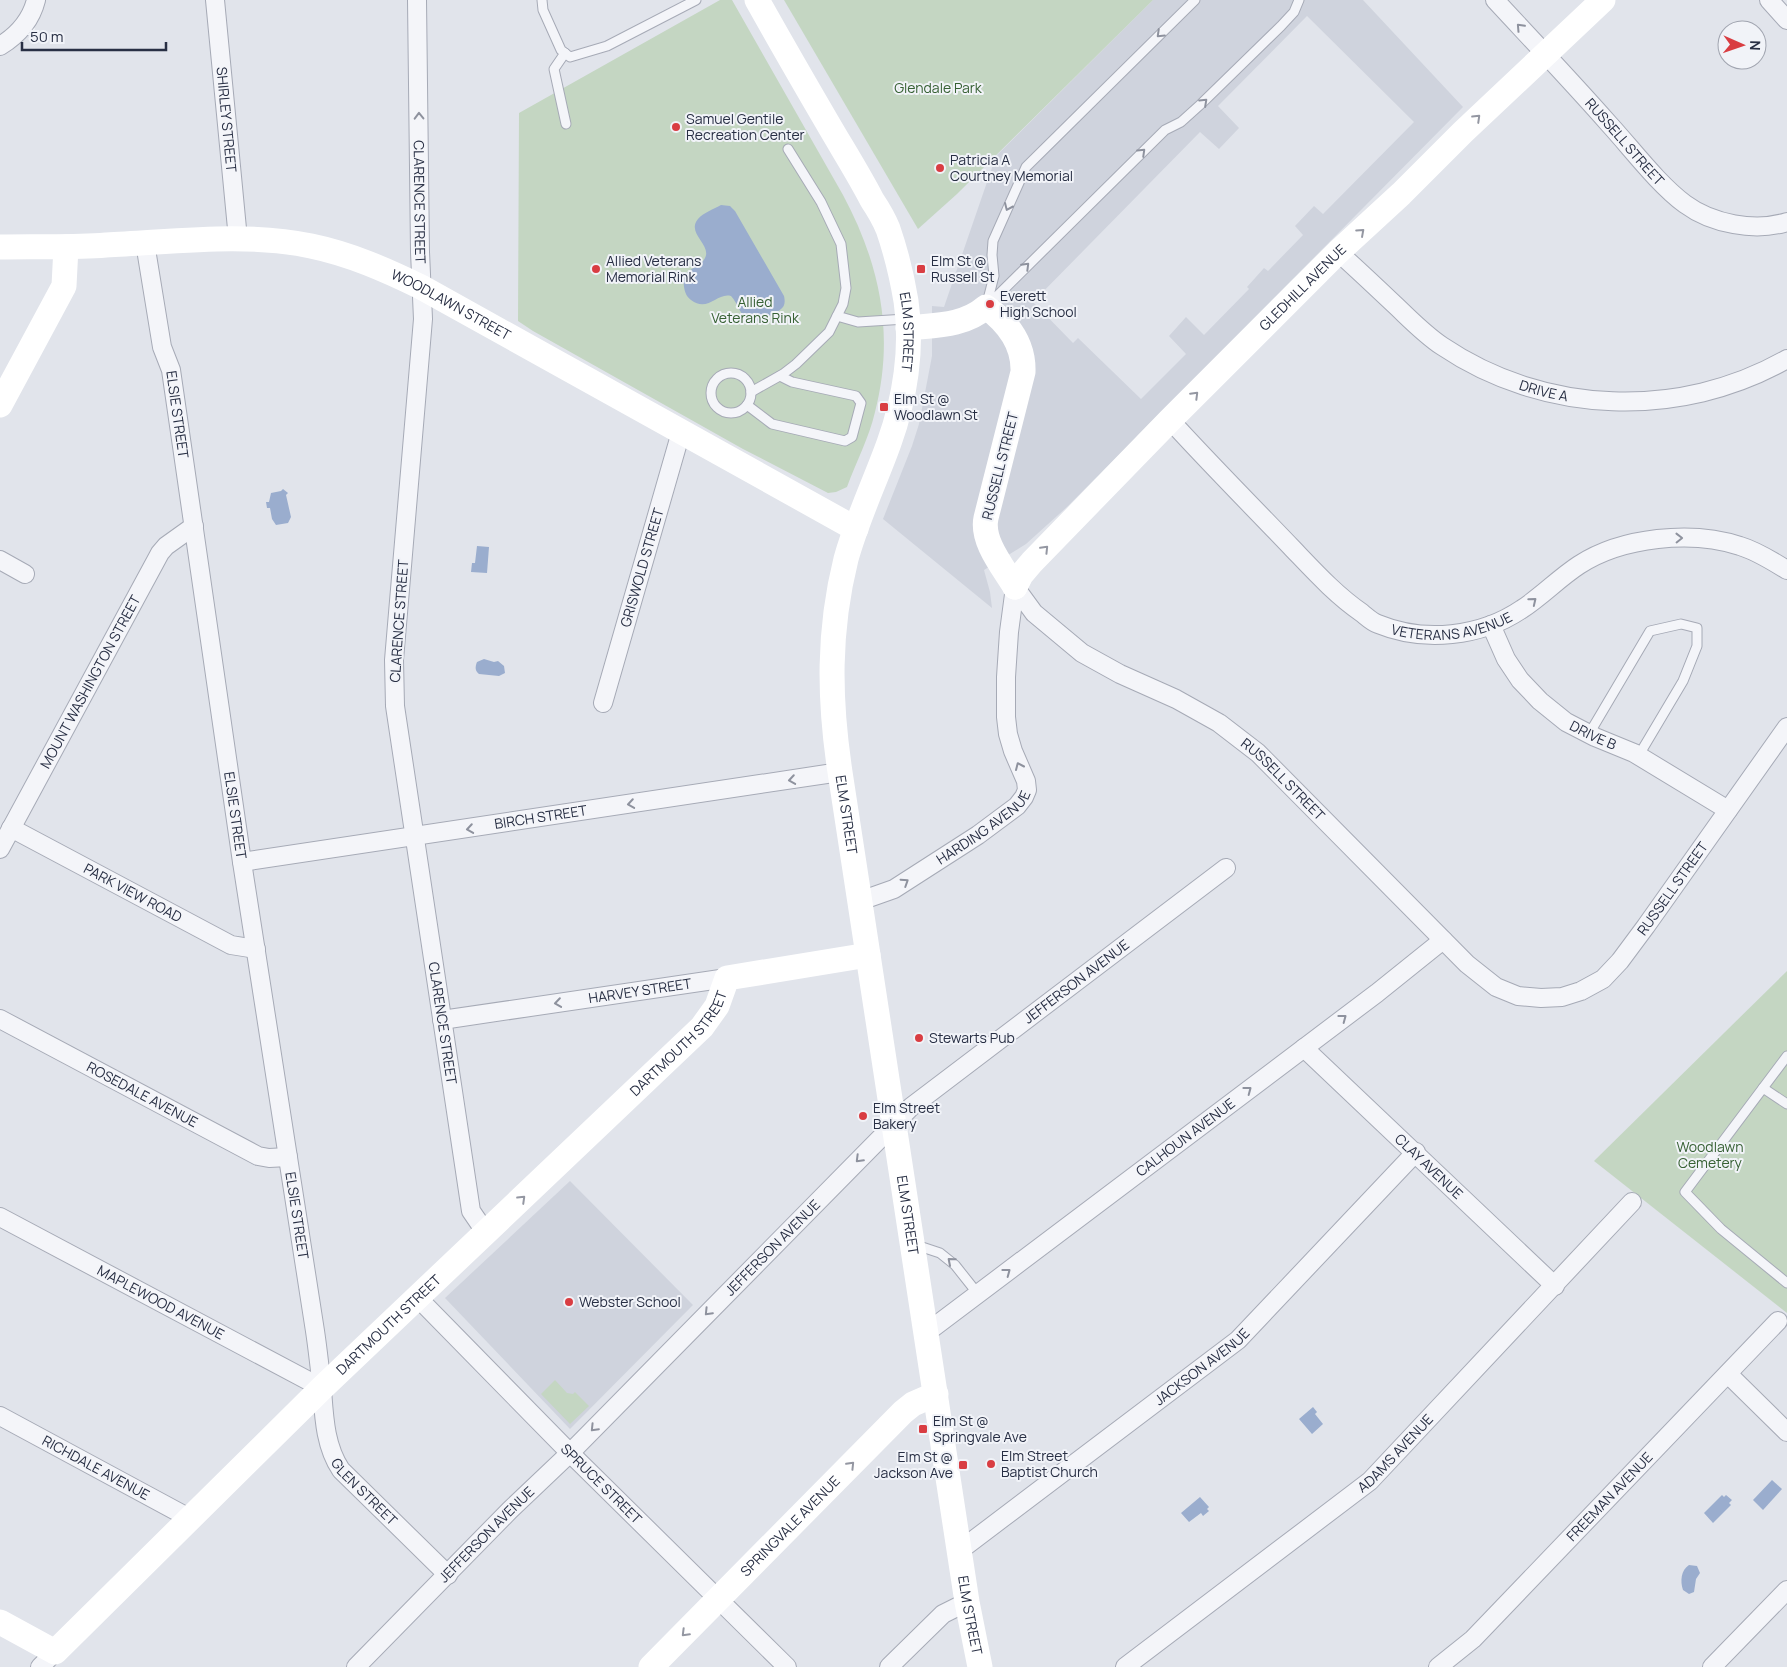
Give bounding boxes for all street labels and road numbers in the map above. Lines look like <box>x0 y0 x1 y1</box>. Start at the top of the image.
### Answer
street label: SHIRLEY STREET <box>212 66 242 174</box>
street label: RUSSELL STREET <box>1581 94 1669 190</box>
street label: CLARENCE STREET <box>410 140 431 265</box>
street label: GLEDHILL AVENUE <box>1255 239 1350 335</box>
street label: WOODLAWN STREET <box>388 264 515 344</box>
street label: ELM STREET <box>896 290 919 373</box>
street label: ELSIE STREET <box>162 369 194 460</box>
street label: DRIVE A <box>1517 375 1570 405</box>
street label: RUSSELL STREET <box>977 409 1022 522</box>
street label: GRISWOLD STREET <box>615 505 668 629</box>
street label: CLARENCE STREET <box>385 558 412 683</box>
street label: MOUNT WASHINGTON STREET <box>35 591 145 772</box>
street label: VETERANS AVENUE <box>1389 607 1515 644</box>
street label: DRIVE B <box>1567 716 1620 754</box>
street label: RUSSELL STREET <box>1237 733 1330 825</box>
street label: ELSIE STREET <box>220 770 252 861</box>
street label: ELM STREET <box>832 774 863 856</box>
street label: HARDING AVENUE <box>932 787 1035 868</box>
street label: BIRCH STREET <box>493 800 589 833</box>
street label: RUSSELL STREET <box>1632 837 1712 939</box>
street label: PARK VIEW ROAD <box>81 858 186 926</box>
street label: JEFFERSON AVENUE <box>1019 935 1133 1028</box>
street label: CLARENCE STREET <box>425 961 462 1086</box>
street label: HARVEY STREET <box>587 973 693 1007</box>
street label: DARTMOUTH STREET <box>625 987 731 1100</box>
street label: ROSEDALE AVENUE <box>84 1057 201 1131</box>
street label: CALHOUN AVENUE <box>1132 1093 1239 1181</box>
street label: CLAY AVENUE <box>1391 1129 1467 1203</box>
street label: ELSIE STREET <box>281 1171 314 1261</box>
street label: ELM STREET <box>893 1174 924 1256</box>
street label: JEFFERSON AVENUE <box>720 1195 824 1300</box>
street label: MAPLEWOOD AVENUE <box>94 1260 228 1343</box>
street label: DARTMOUTH STREET <box>332 1270 445 1379</box>
street label: JACKSON AVENUE <box>1150 1324 1254 1409</box>
street label: ADAMS AVENUE <box>1353 1410 1437 1496</box>
street label: RICHDALE AVENUE <box>39 1431 153 1504</box>
street label: SPRUCE STREET <box>557 1439 647 1528</box>
street label: FREEMAN AVENUE <box>1562 1448 1656 1545</box>
street label: GLEN STREET <box>327 1455 402 1530</box>
street label: SPRINGVALE AVENUE <box>736 1471 844 1580</box>
street label: JEFFERSON AVENUE <box>434 1482 538 1586</box>
street label: ELM STREET <box>954 1574 987 1657</box>

